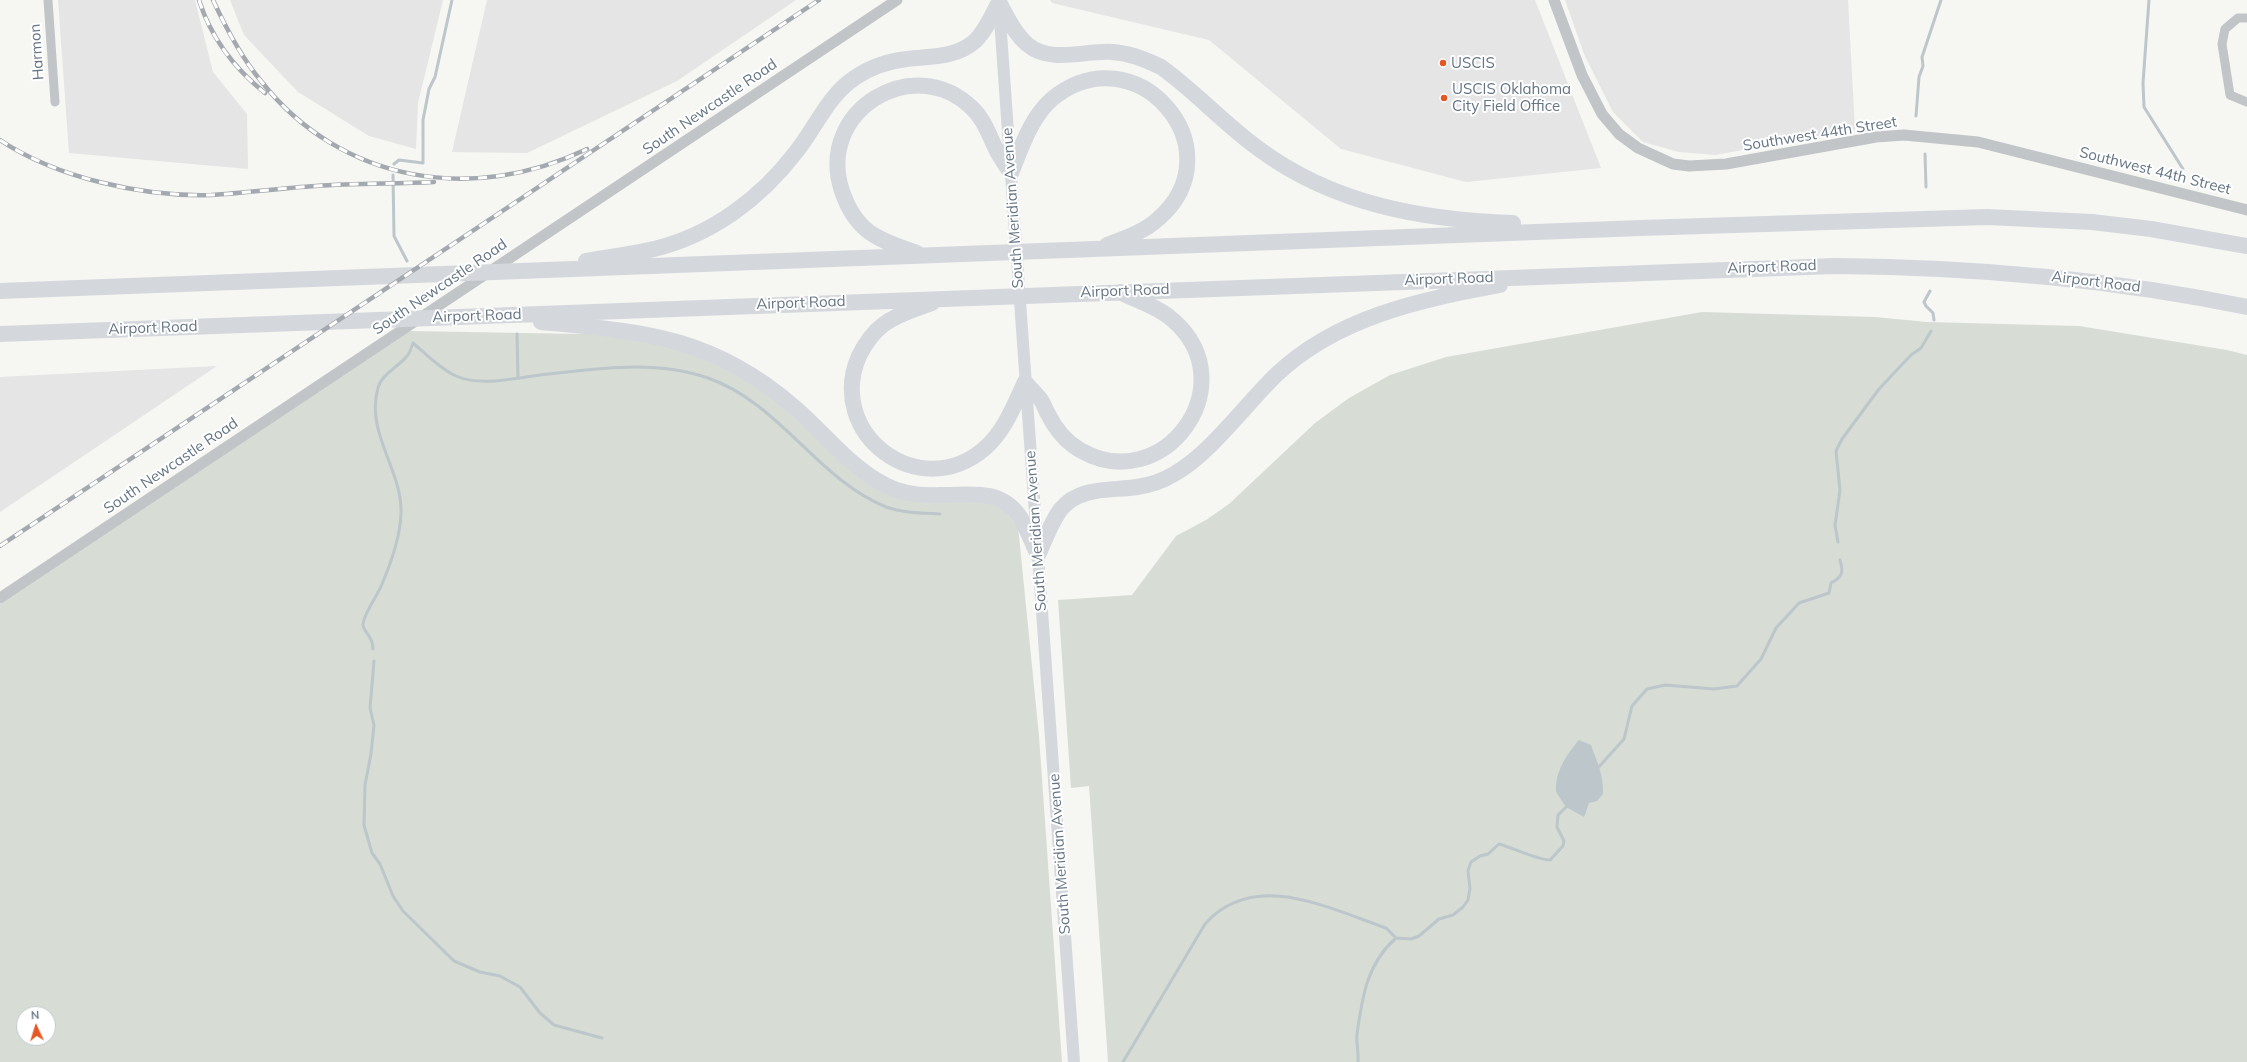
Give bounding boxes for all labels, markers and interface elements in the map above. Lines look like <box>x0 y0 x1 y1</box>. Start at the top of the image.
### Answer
street label: Harmon <box>26 23 48 81</box>
place label: USCIS <box>1451 54 1495 72</box>
street label: South Newcastle Road <box>639 55 781 159</box>
marker: USCIS <box>1438 58 1448 68</box>
place label: USCIS Oklahoma City Field Office <box>1452 80 1571 115</box>
marker: USCIS Oklahoma City Field Office <box>1439 93 1449 103</box>
street label: Southwest 44th Street <box>1742 113 1898 155</box>
street label: South Meridian Avenue <box>998 127 1028 289</box>
street label: Southwest 44th Street <box>2077 143 2233 199</box>
street label: South Newcastle Road <box>369 235 511 339</box>
street label: Airport Road <box>1727 256 1817 278</box>
street label: Airport Road <box>1404 268 1494 290</box>
street label: Airport Road <box>2051 268 2141 296</box>
street label: Airport Road <box>1080 280 1170 302</box>
street label: Airport Road <box>756 292 846 314</box>
street label: Airport Road <box>432 305 522 327</box>
street label: Airport Road <box>108 317 198 339</box>
street label: South Newcastle Road <box>100 414 242 518</box>
street label: South Meridian Avenue <box>1021 450 1051 612</box>
street label: South Meridian Avenue <box>1045 773 1075 935</box>
north arrow <box>16 1006 56 1046</box>
text: N <box>31 1008 40 1022</box>

